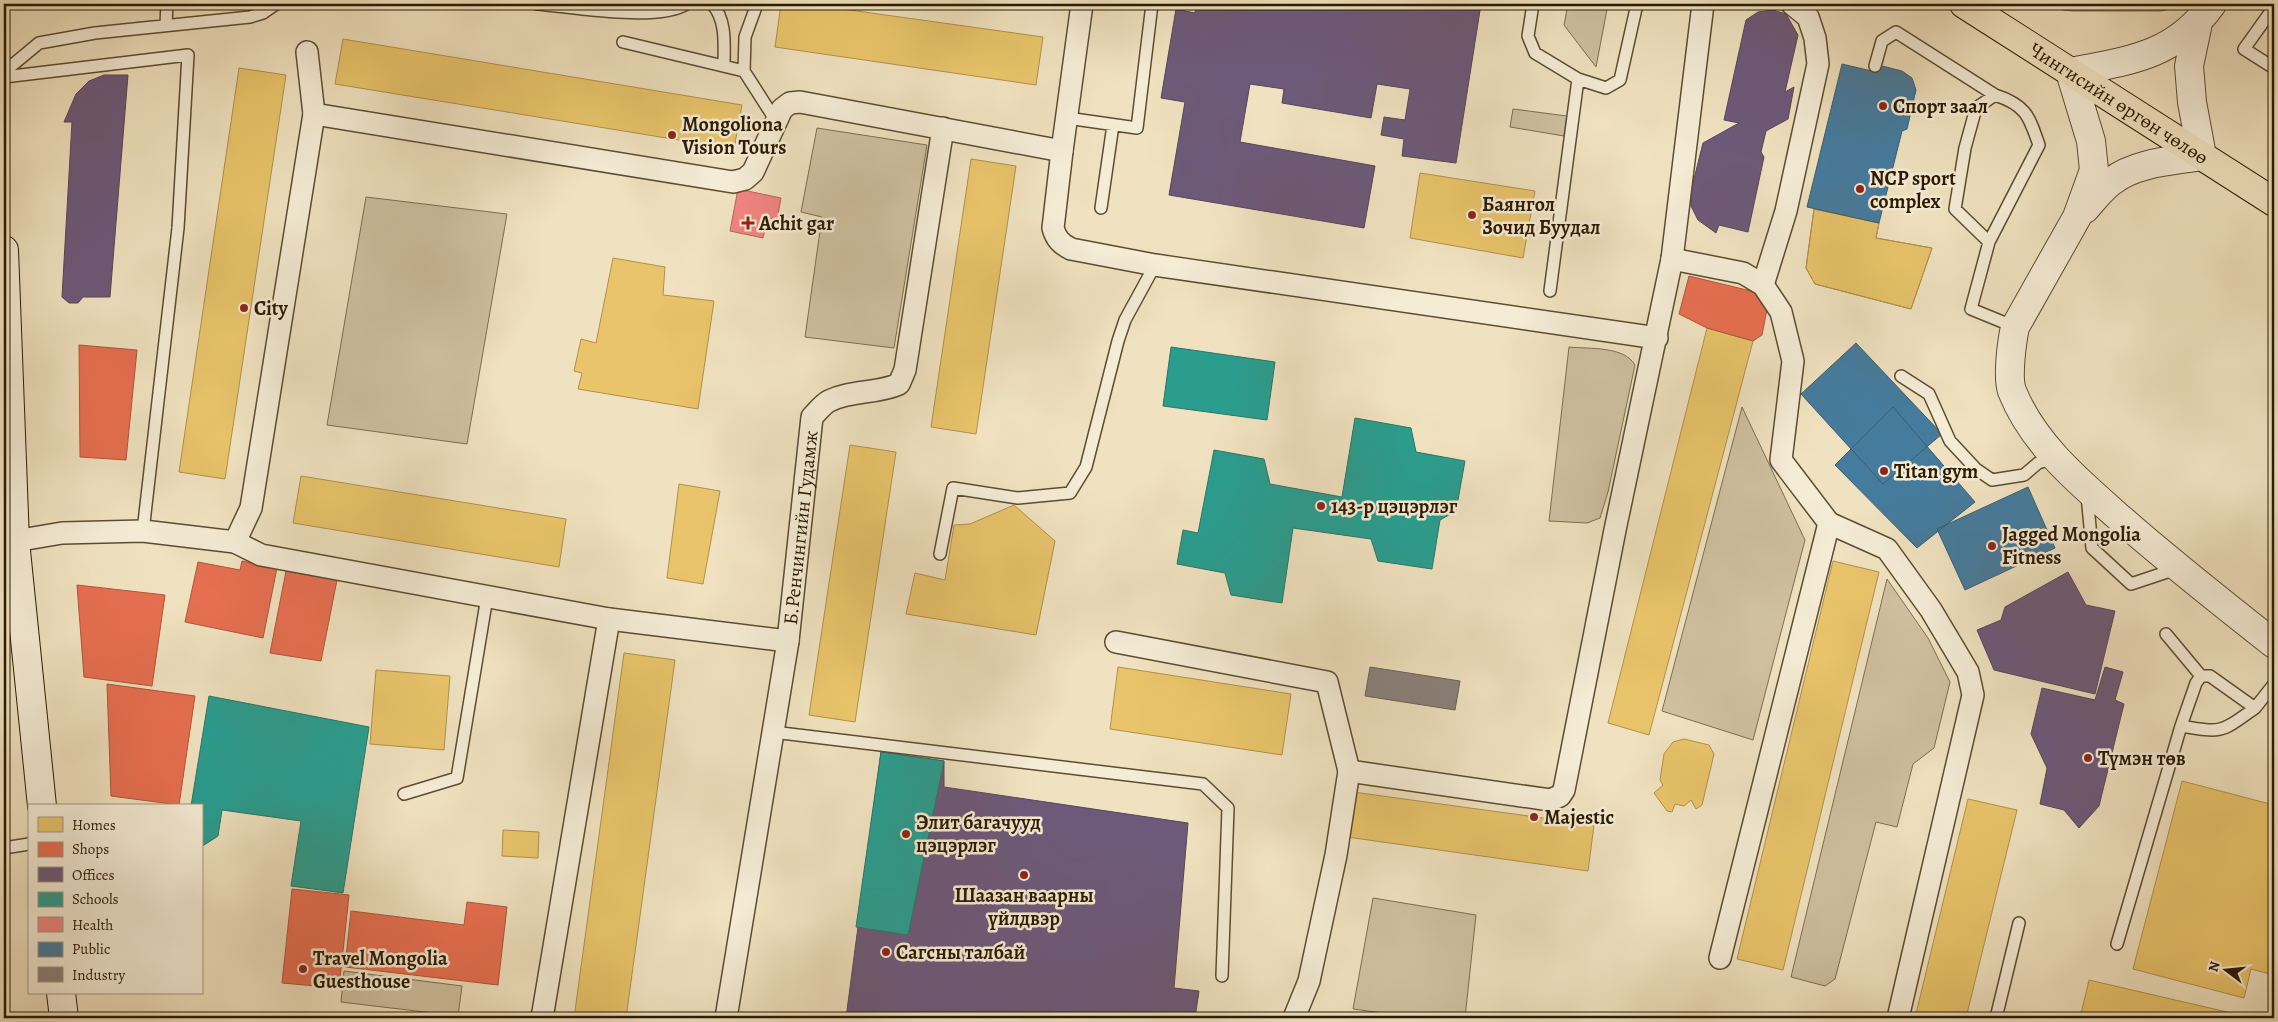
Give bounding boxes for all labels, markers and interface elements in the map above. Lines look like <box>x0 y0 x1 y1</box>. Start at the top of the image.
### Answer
street label: Чингисийн өргөн чөлөө <box>2024 36 2214 170</box>
place label: Спорт заал <box>1893 93 1988 120</box>
marker: Спорт заал <box>1877 100 1889 112</box>
place label: Mongoliona Vision Tours <box>681 111 786 161</box>
marker: Mongoliona Vision Tours <box>666 129 678 141</box>
place label: NCP sport complex <box>1870 165 1956 215</box>
marker: NCP sport complex <box>1854 183 1866 195</box>
place label: Баянгол Зочид Буудал <box>1482 191 1601 241</box>
marker: Баянгол Зочид Буудал <box>1466 209 1478 221</box>
place label: Achit gar <box>758 210 834 237</box>
marker: Achit gar <box>741 216 755 230</box>
place label: City <box>254 295 288 322</box>
marker: City <box>238 302 250 314</box>
street label: Б.Ренчингийн Гудамж <box>776 429 824 626</box>
place label: Titan gym <box>1894 458 1978 485</box>
marker: Titan gym <box>1878 465 1890 477</box>
place label: 143-р цэцэрлэг <box>1331 493 1458 520</box>
marker: 143-р цэцэрлэг <box>1315 500 1327 512</box>
place label: Jagged Mongolia Fitness <box>2002 521 2141 571</box>
marker: Jagged Mongolia Fitness <box>1986 540 1998 552</box>
place label: Түмэн төв <box>2098 745 2186 772</box>
marker: Түмэн төв <box>2082 752 2094 764</box>
legend <box>28 804 202 994</box>
place label: Majestic <box>1544 804 1614 831</box>
place label: Элит багачууд цэцэрлэг <box>916 809 1041 859</box>
marker: Majestic <box>1528 811 1540 823</box>
text: Homes <box>72 815 116 835</box>
marker: Элит багачууд цэцэрлэг <box>900 828 912 840</box>
text: Shops <box>72 839 109 859</box>
text: Offices <box>72 865 115 885</box>
marker: Шаазан ваарны үйлдвэр <box>1018 869 1030 881</box>
place label: Шаазан ваарны үйлдвэр <box>954 882 1094 932</box>
text: Schools <box>72 889 119 909</box>
text: Health <box>72 915 113 935</box>
text: Public <box>72 939 110 959</box>
place label: Сагсны талбай <box>896 939 1025 966</box>
north arrow <box>2200 944 2250 994</box>
place label: Travel Mongolia Guesthouse <box>313 945 448 995</box>
marker: Сагсны талбай <box>880 946 892 958</box>
text: N <box>2203 959 2225 974</box>
marker: Travel Mongolia Guesthouse <box>297 963 309 975</box>
text: Industry <box>72 965 126 985</box>

